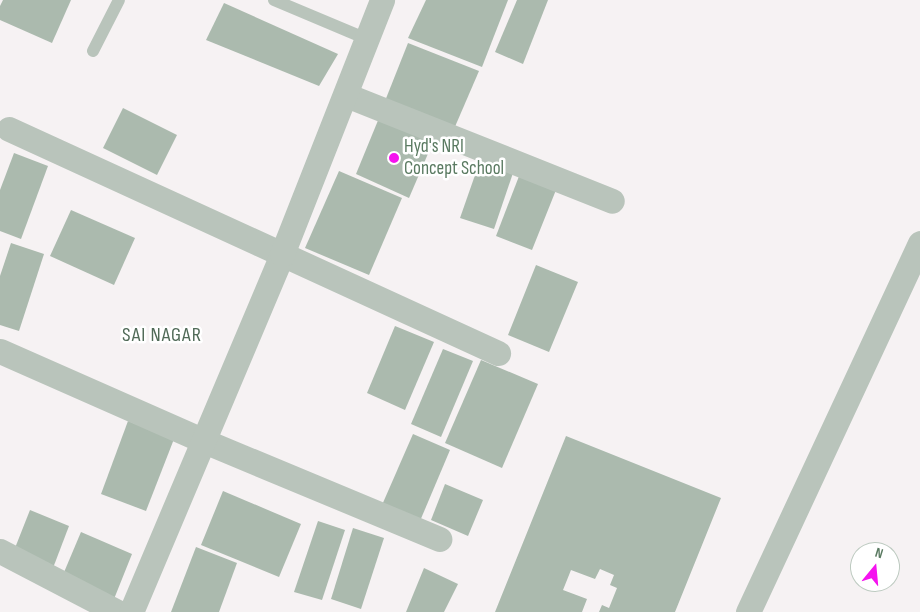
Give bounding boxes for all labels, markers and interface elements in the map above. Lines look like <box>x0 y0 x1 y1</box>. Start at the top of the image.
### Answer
place label: Hyd's NRI Concept School <box>404 136 504 180</box>
marker: Hyd's NRI Concept School <box>388 152 400 164</box>
district label: SAI NAGAR <box>121 323 203 347</box>
north arrow <box>850 542 900 592</box>
text: N <box>873 544 885 562</box>

